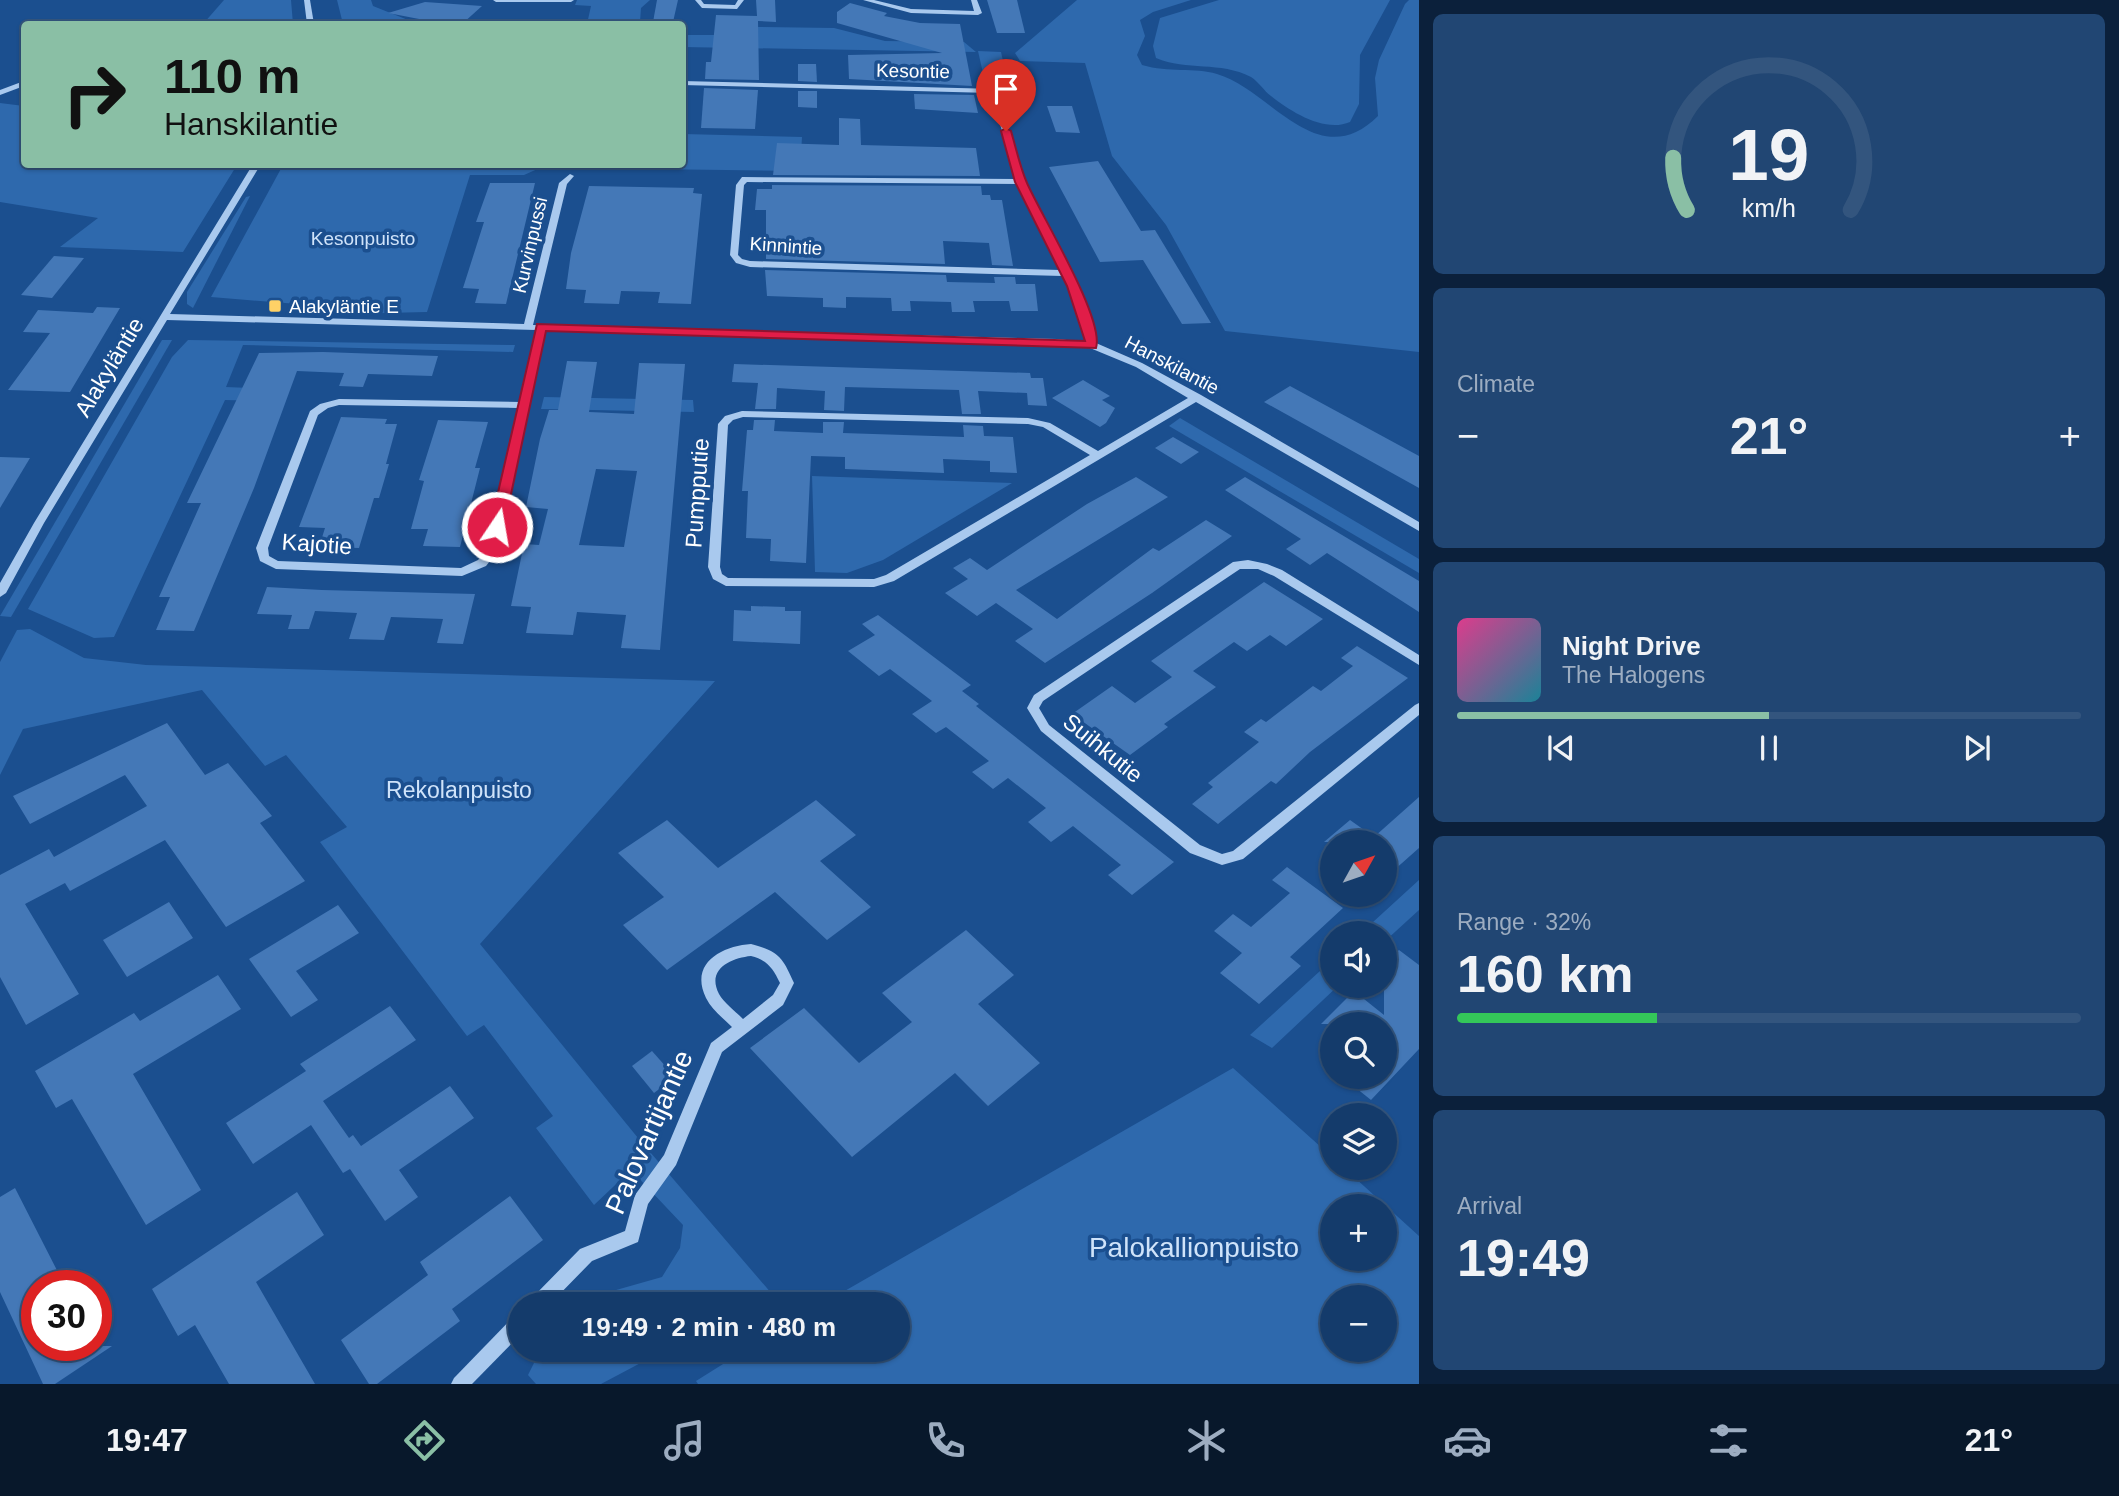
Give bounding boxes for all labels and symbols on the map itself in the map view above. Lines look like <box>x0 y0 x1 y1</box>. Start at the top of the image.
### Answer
pin <box>976 59 1036 131</box>
street label: Kesontie <box>876 60 950 82</box>
street label: Kurvinpussi <box>509 195 551 295</box>
park label: Kesonpuisto <box>311 228 415 249</box>
street label: Kinnintie <box>749 233 823 259</box>
place label: Alakyläntie E <box>289 296 399 317</box>
marker: Alakyläntie E <box>267 298 283 314</box>
street label: Alakyläntie <box>69 313 149 421</box>
street label: Hanskilantie <box>1121 331 1223 399</box>
street label: Pumpputie <box>680 437 714 549</box>
position arrow <box>460 490 534 564</box>
street label: Kajotie <box>281 529 353 559</box>
street label: Suihkutie <box>1058 708 1148 788</box>
park label: Rekolanpuisto <box>386 777 532 803</box>
north arrow <box>1320 830 1396 906</box>
street label: Palovartijantie <box>599 1045 699 1219</box>
park label: Palokallionpuisto <box>1089 1232 1299 1263</box>
speed limit sign: 30 <box>21 1270 112 1361</box>

